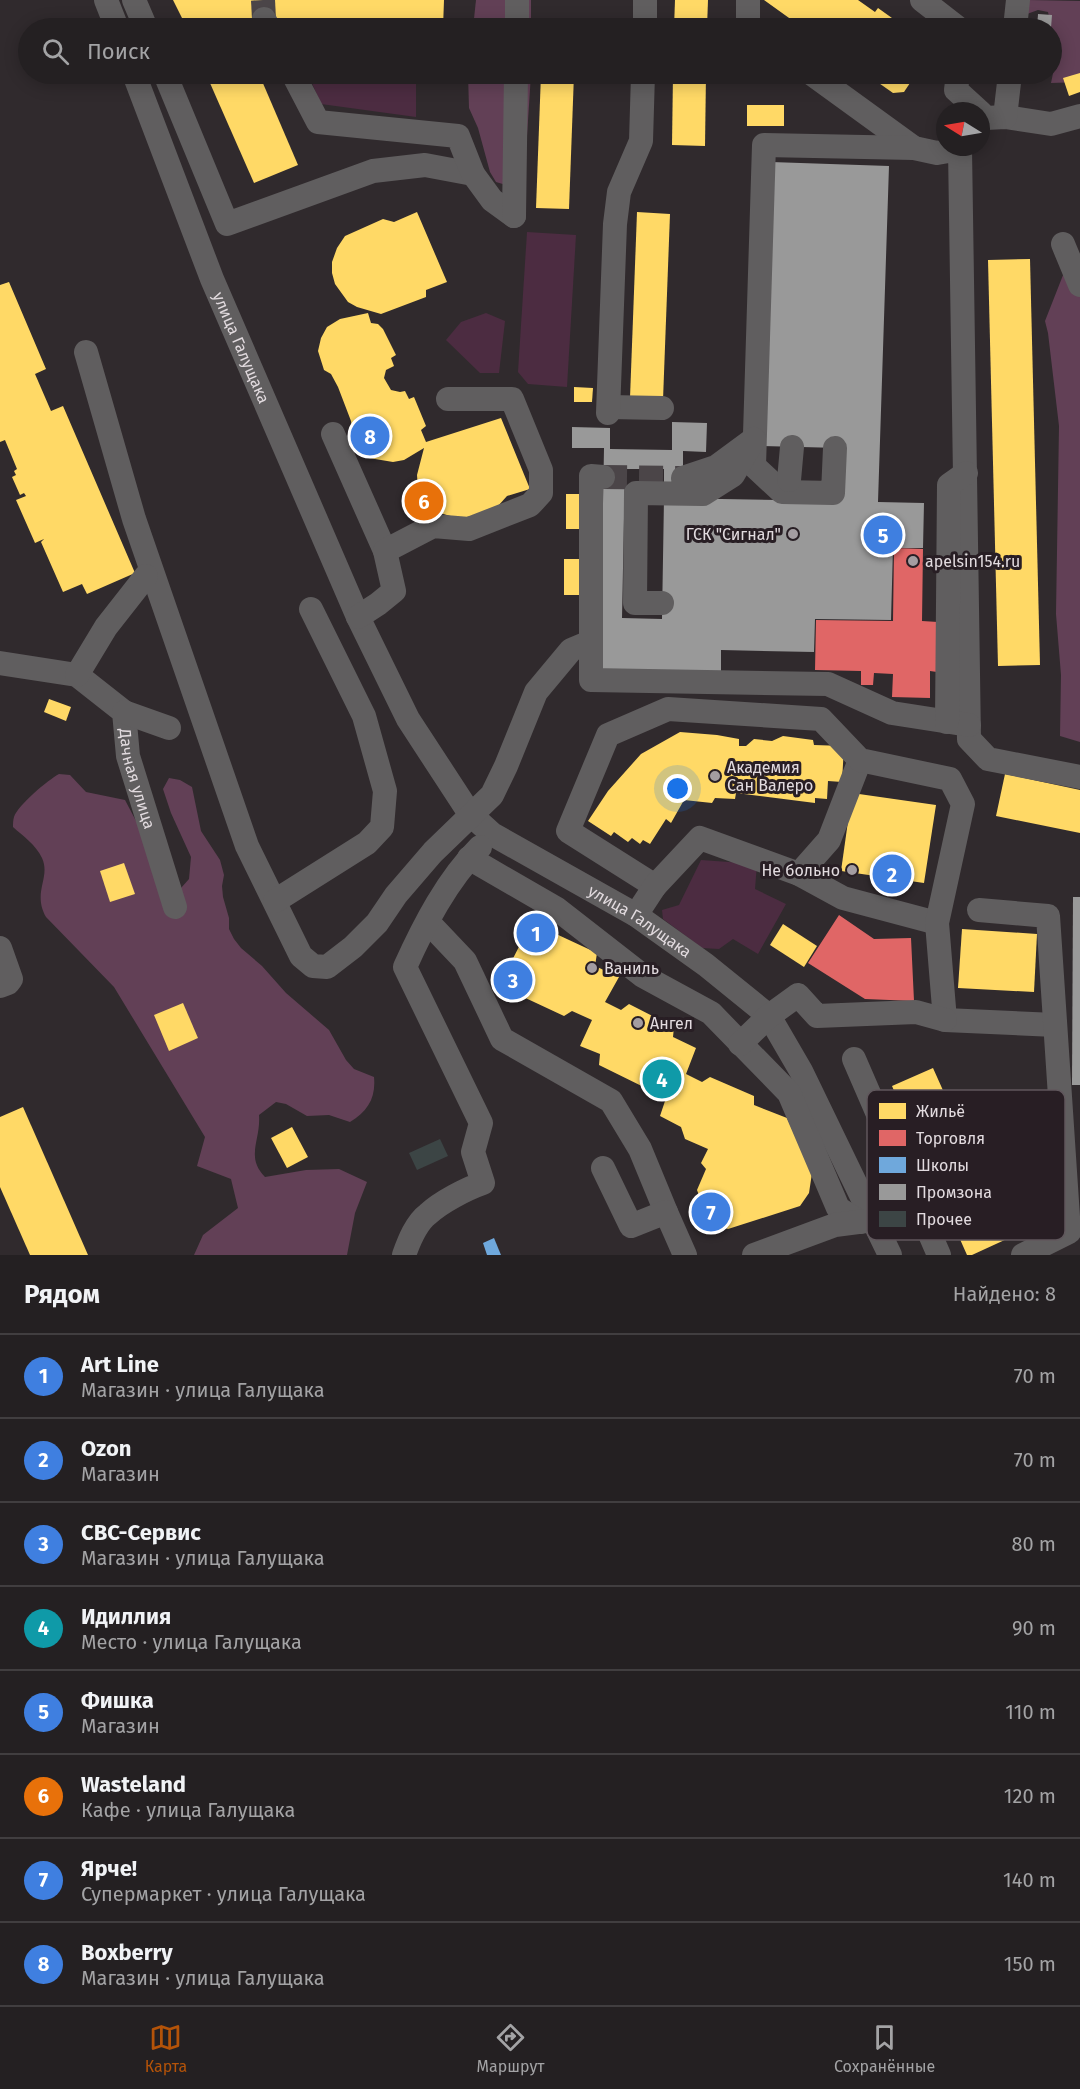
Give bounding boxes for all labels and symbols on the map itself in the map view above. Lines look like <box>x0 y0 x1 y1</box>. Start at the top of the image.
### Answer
north arrow <box>936 102 990 156</box>
street label: улица Галущака <box>209 289 274 406</box>
pin: 8 <box>350 414 389 458</box>
pin: 6 <box>404 478 444 524</box>
pin: 5 <box>864 512 902 558</box>
place label: ГСК "Сигнал" <box>686 525 781 544</box>
marker: ГСК "Сигнал" <box>786 527 800 541</box>
place label: apelsin154.ru <box>925 552 1020 571</box>
marker: apelsin154.ru <box>906 554 920 568</box>
street label: Дачная улица <box>115 727 159 831</box>
place label: Академия Сан Валеро <box>727 758 813 795</box>
marker: Академия Сан Валеро <box>708 769 722 783</box>
your location <box>663 774 692 803</box>
pin: 2 <box>872 852 912 896</box>
place label: Не больно <box>761 861 840 880</box>
marker: Не больно <box>845 863 859 877</box>
street label: улица Галущака <box>585 881 695 962</box>
pin: 1 <box>516 910 556 956</box>
pin: 3 <box>494 958 532 1002</box>
place label: Ваниль <box>604 959 659 978</box>
marker: Ваниль <box>585 961 599 975</box>
place label: Ангел <box>650 1014 693 1033</box>
marker: Ангел <box>631 1016 645 1030</box>
pin: 4 <box>642 1056 682 1102</box>
legend <box>867 1090 1065 1240</box>
text: Жильё <box>916 1102 965 1121</box>
text: Торговля <box>916 1129 985 1148</box>
text: Школы <box>916 1156 969 1175</box>
text: Промзона <box>916 1183 992 1202</box>
pin: 7 <box>692 1190 730 1234</box>
text: Прочее <box>916 1210 972 1229</box>

